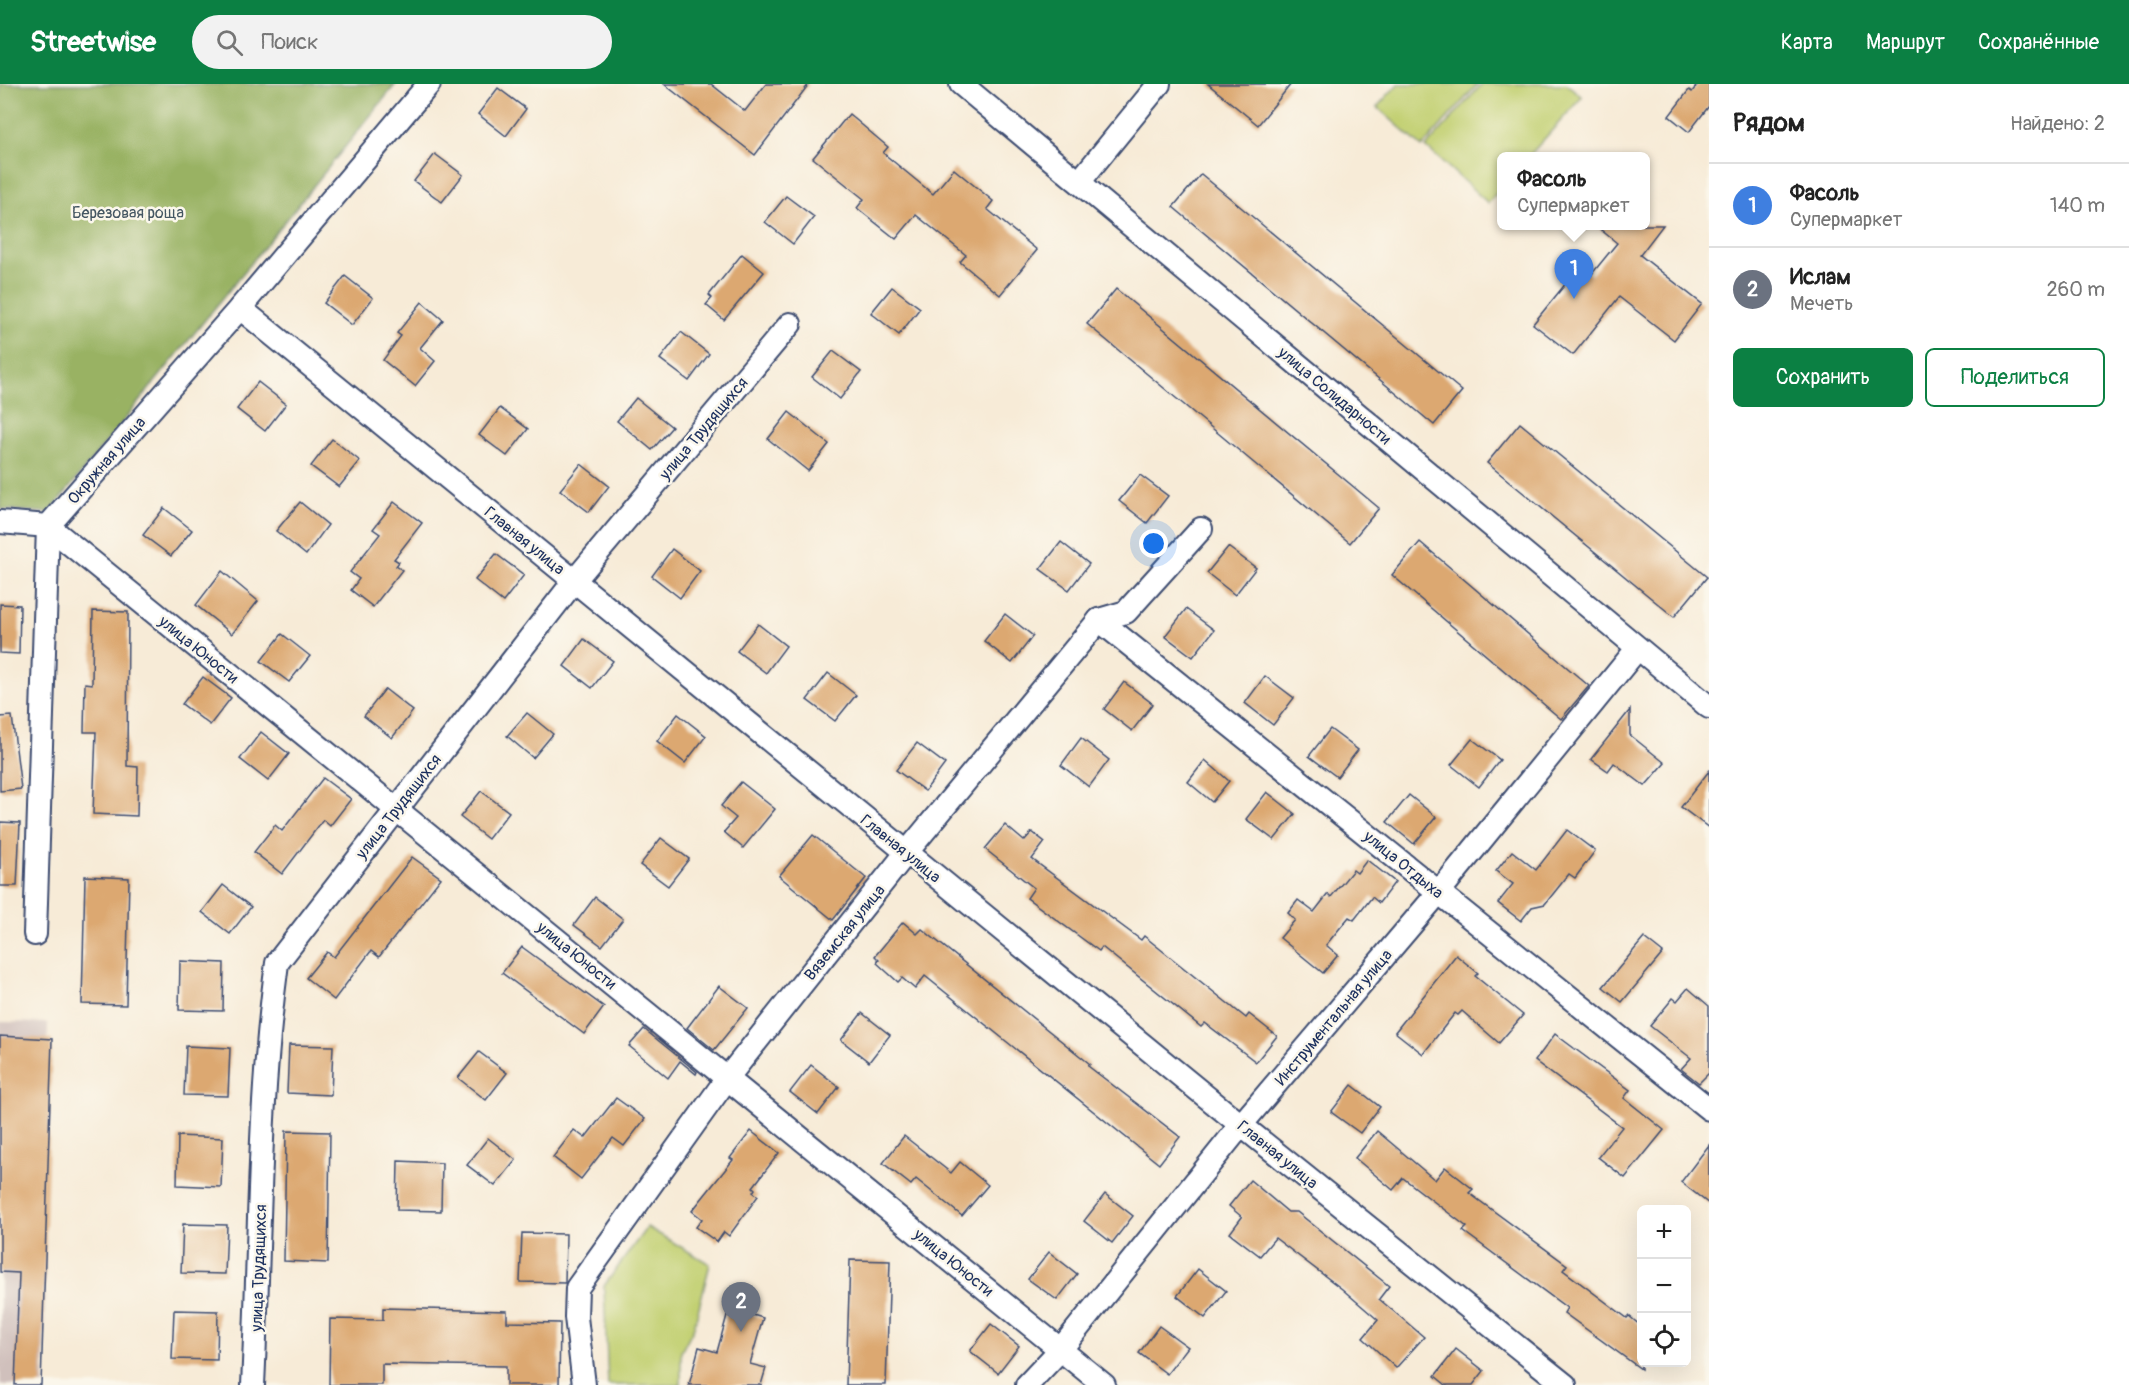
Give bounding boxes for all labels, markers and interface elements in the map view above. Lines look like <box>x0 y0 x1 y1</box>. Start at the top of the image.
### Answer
search box <box>192 15 612 69</box>
text: Streetwise <box>30 25 156 60</box>
icon: search <box>213 26 246 59</box>
text: Поиск <box>261 28 318 56</box>
text: Карта <box>1781 29 1833 56</box>
text: Маршрут <box>1866 29 1945 56</box>
text: Сохранённые <box>1978 29 2099 56</box>
text: Рядом <box>1733 107 1805 139</box>
text: Найдено: 2 <box>2010 111 2105 136</box>
popup <box>1497 152 1650 230</box>
text: Фасоль <box>1517 165 1587 193</box>
text: Фасоль <box>1790 179 1860 207</box>
text: Супермаркет <box>1517 193 1630 218</box>
text: 1 <box>1749 193 1756 218</box>
text: 140 m <box>2050 193 2105 218</box>
park label: Березовая роща <box>72 203 184 223</box>
text: Супермаркет <box>1790 207 1902 232</box>
pin: 1 <box>1554 250 1594 299</box>
text: Ислам <box>1790 263 1851 291</box>
text: 2 <box>1747 277 1758 302</box>
text: 260 m <box>2046 277 2105 302</box>
text: Мечеть <box>1790 291 1853 316</box>
street label: улица Солидарности <box>1273 342 1395 449</box>
button: Сохранить <box>1733 348 1913 407</box>
button: Поделиться <box>1925 348 2105 407</box>
street label: улица Трудящихся <box>655 373 752 485</box>
street label: Окружная улица <box>63 413 150 508</box>
street label: Главная улица <box>480 502 569 579</box>
your location <box>1139 529 1168 558</box>
street label: улица Юности <box>154 611 242 688</box>
street label: улица Трудящихся <box>351 750 446 864</box>
street label: Главная улица <box>856 810 945 887</box>
street label: улица Отдыха <box>1359 826 1447 903</box>
street label: Вяземская улица <box>800 881 889 985</box>
street label: улица Юности <box>532 917 620 994</box>
street label: Инструментальная улица <box>1271 945 1397 1090</box>
street label: Главная улица <box>1233 1116 1322 1193</box>
street label: улица Трудящихся <box>247 1204 271 1333</box>
map controls <box>1637 1205 1691 1367</box>
button: + <box>1637 1205 1691 1259</box>
street label: улица Юности <box>909 1224 997 1301</box>
button: − <box>1637 1259 1691 1313</box>
pin: 2 <box>722 1282 760 1332</box>
button: locate <box>1637 1313 1691 1367</box>

